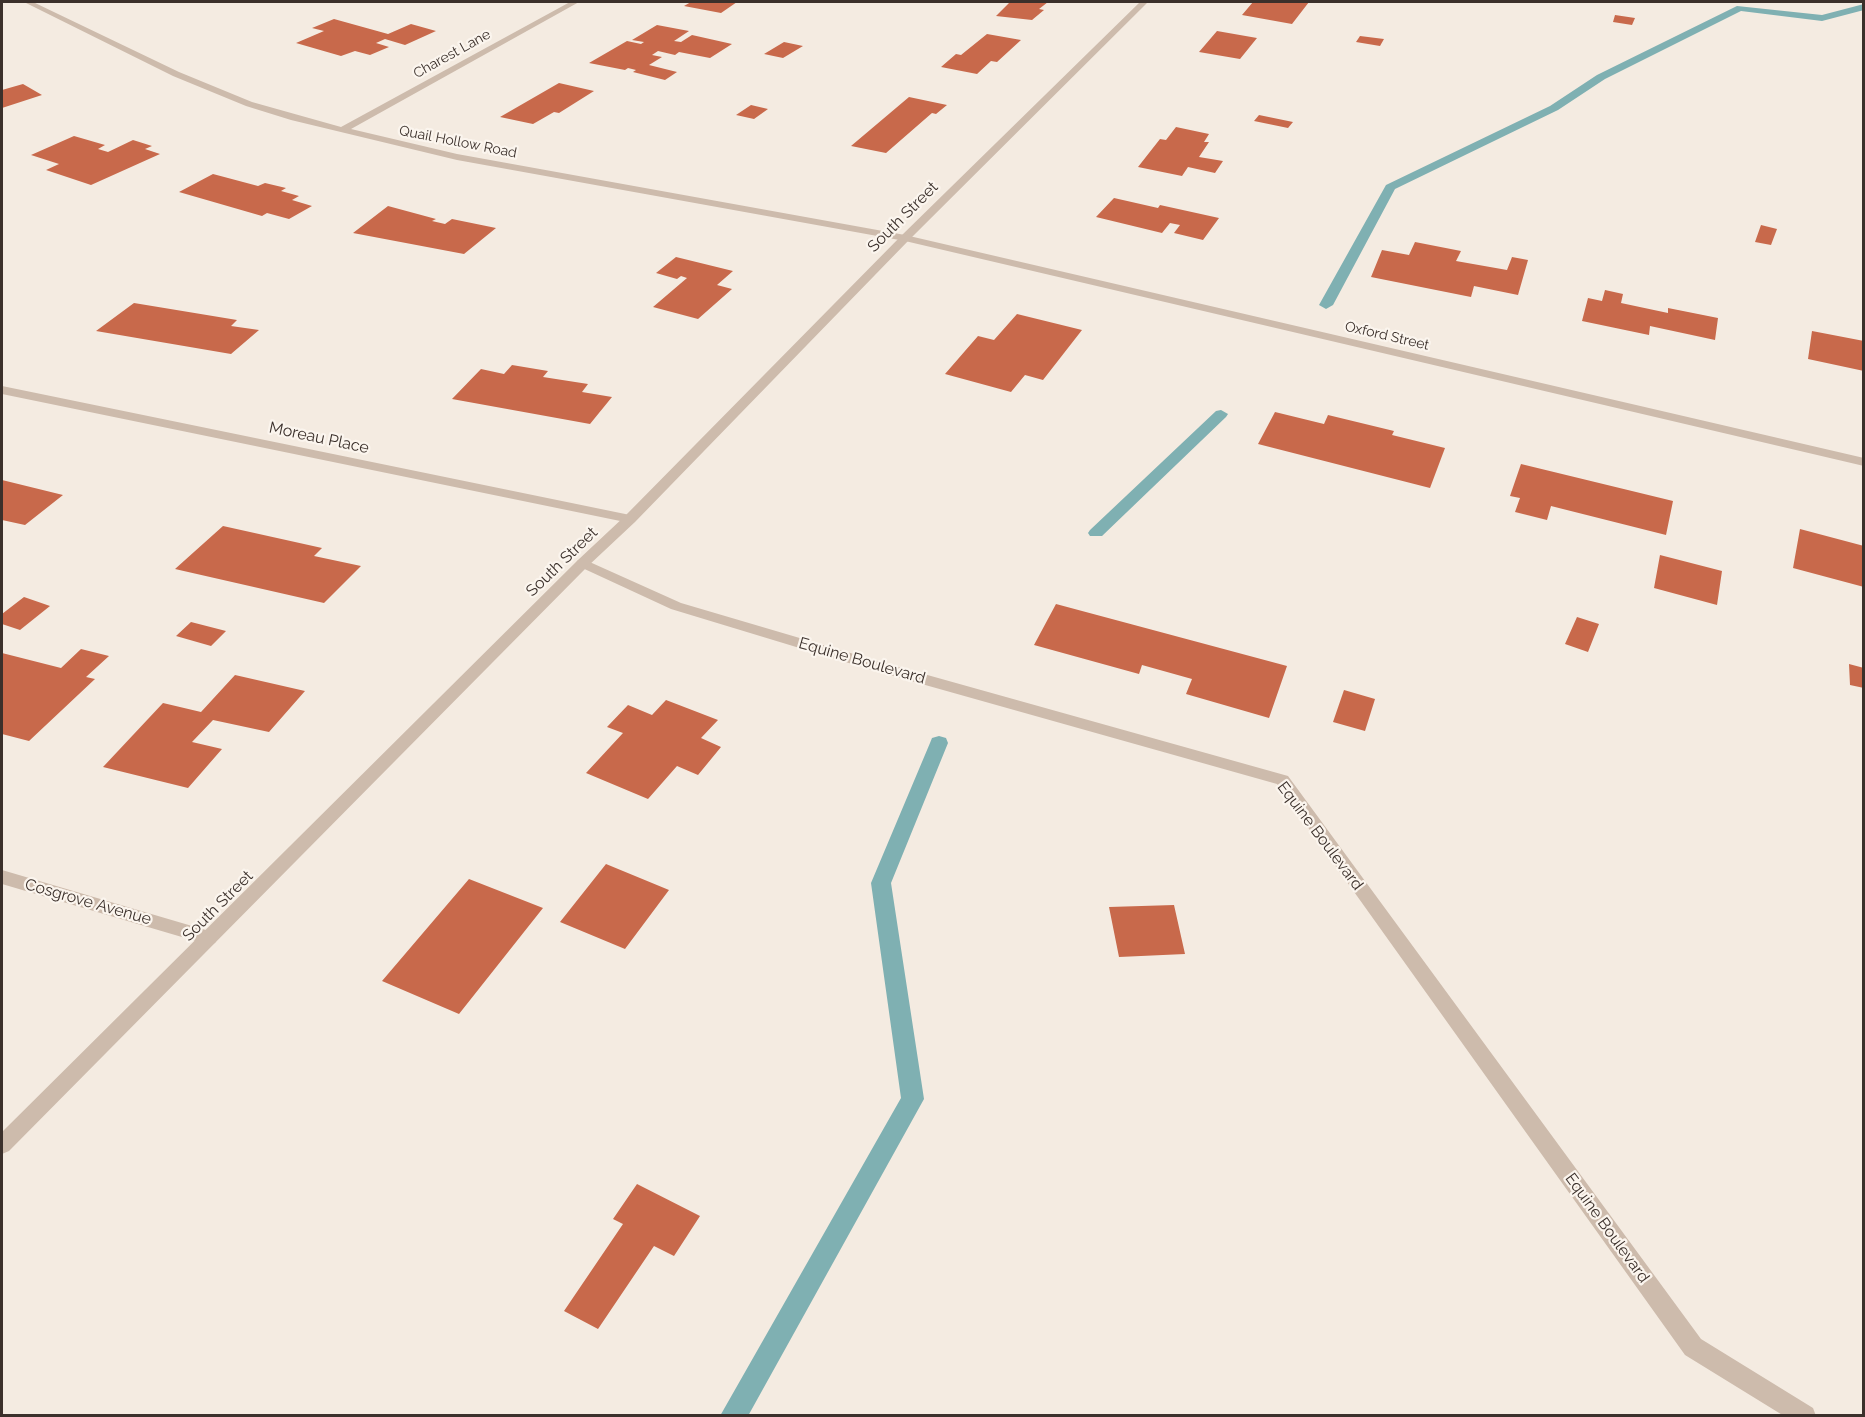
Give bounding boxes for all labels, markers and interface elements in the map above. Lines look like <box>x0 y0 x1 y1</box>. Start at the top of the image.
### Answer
street label: Charest Lane <box>411 26 493 82</box>
street label: Quail Hollow Road <box>398 122 518 162</box>
street label: South Street <box>864 178 942 256</box>
street label: Oxford Street <box>1343 318 1431 354</box>
street label: Moreau Place <box>267 418 371 458</box>
street label: South Street <box>522 523 602 601</box>
street label: Equine Boulevard <box>797 634 927 688</box>
street label: Equine Boulevard <box>1273 778 1367 894</box>
street label: South Street <box>179 867 257 945</box>
street label: Cosgrove Avenue <box>23 875 153 929</box>
street label: Equine Boulevard <box>1561 1169 1653 1287</box>

